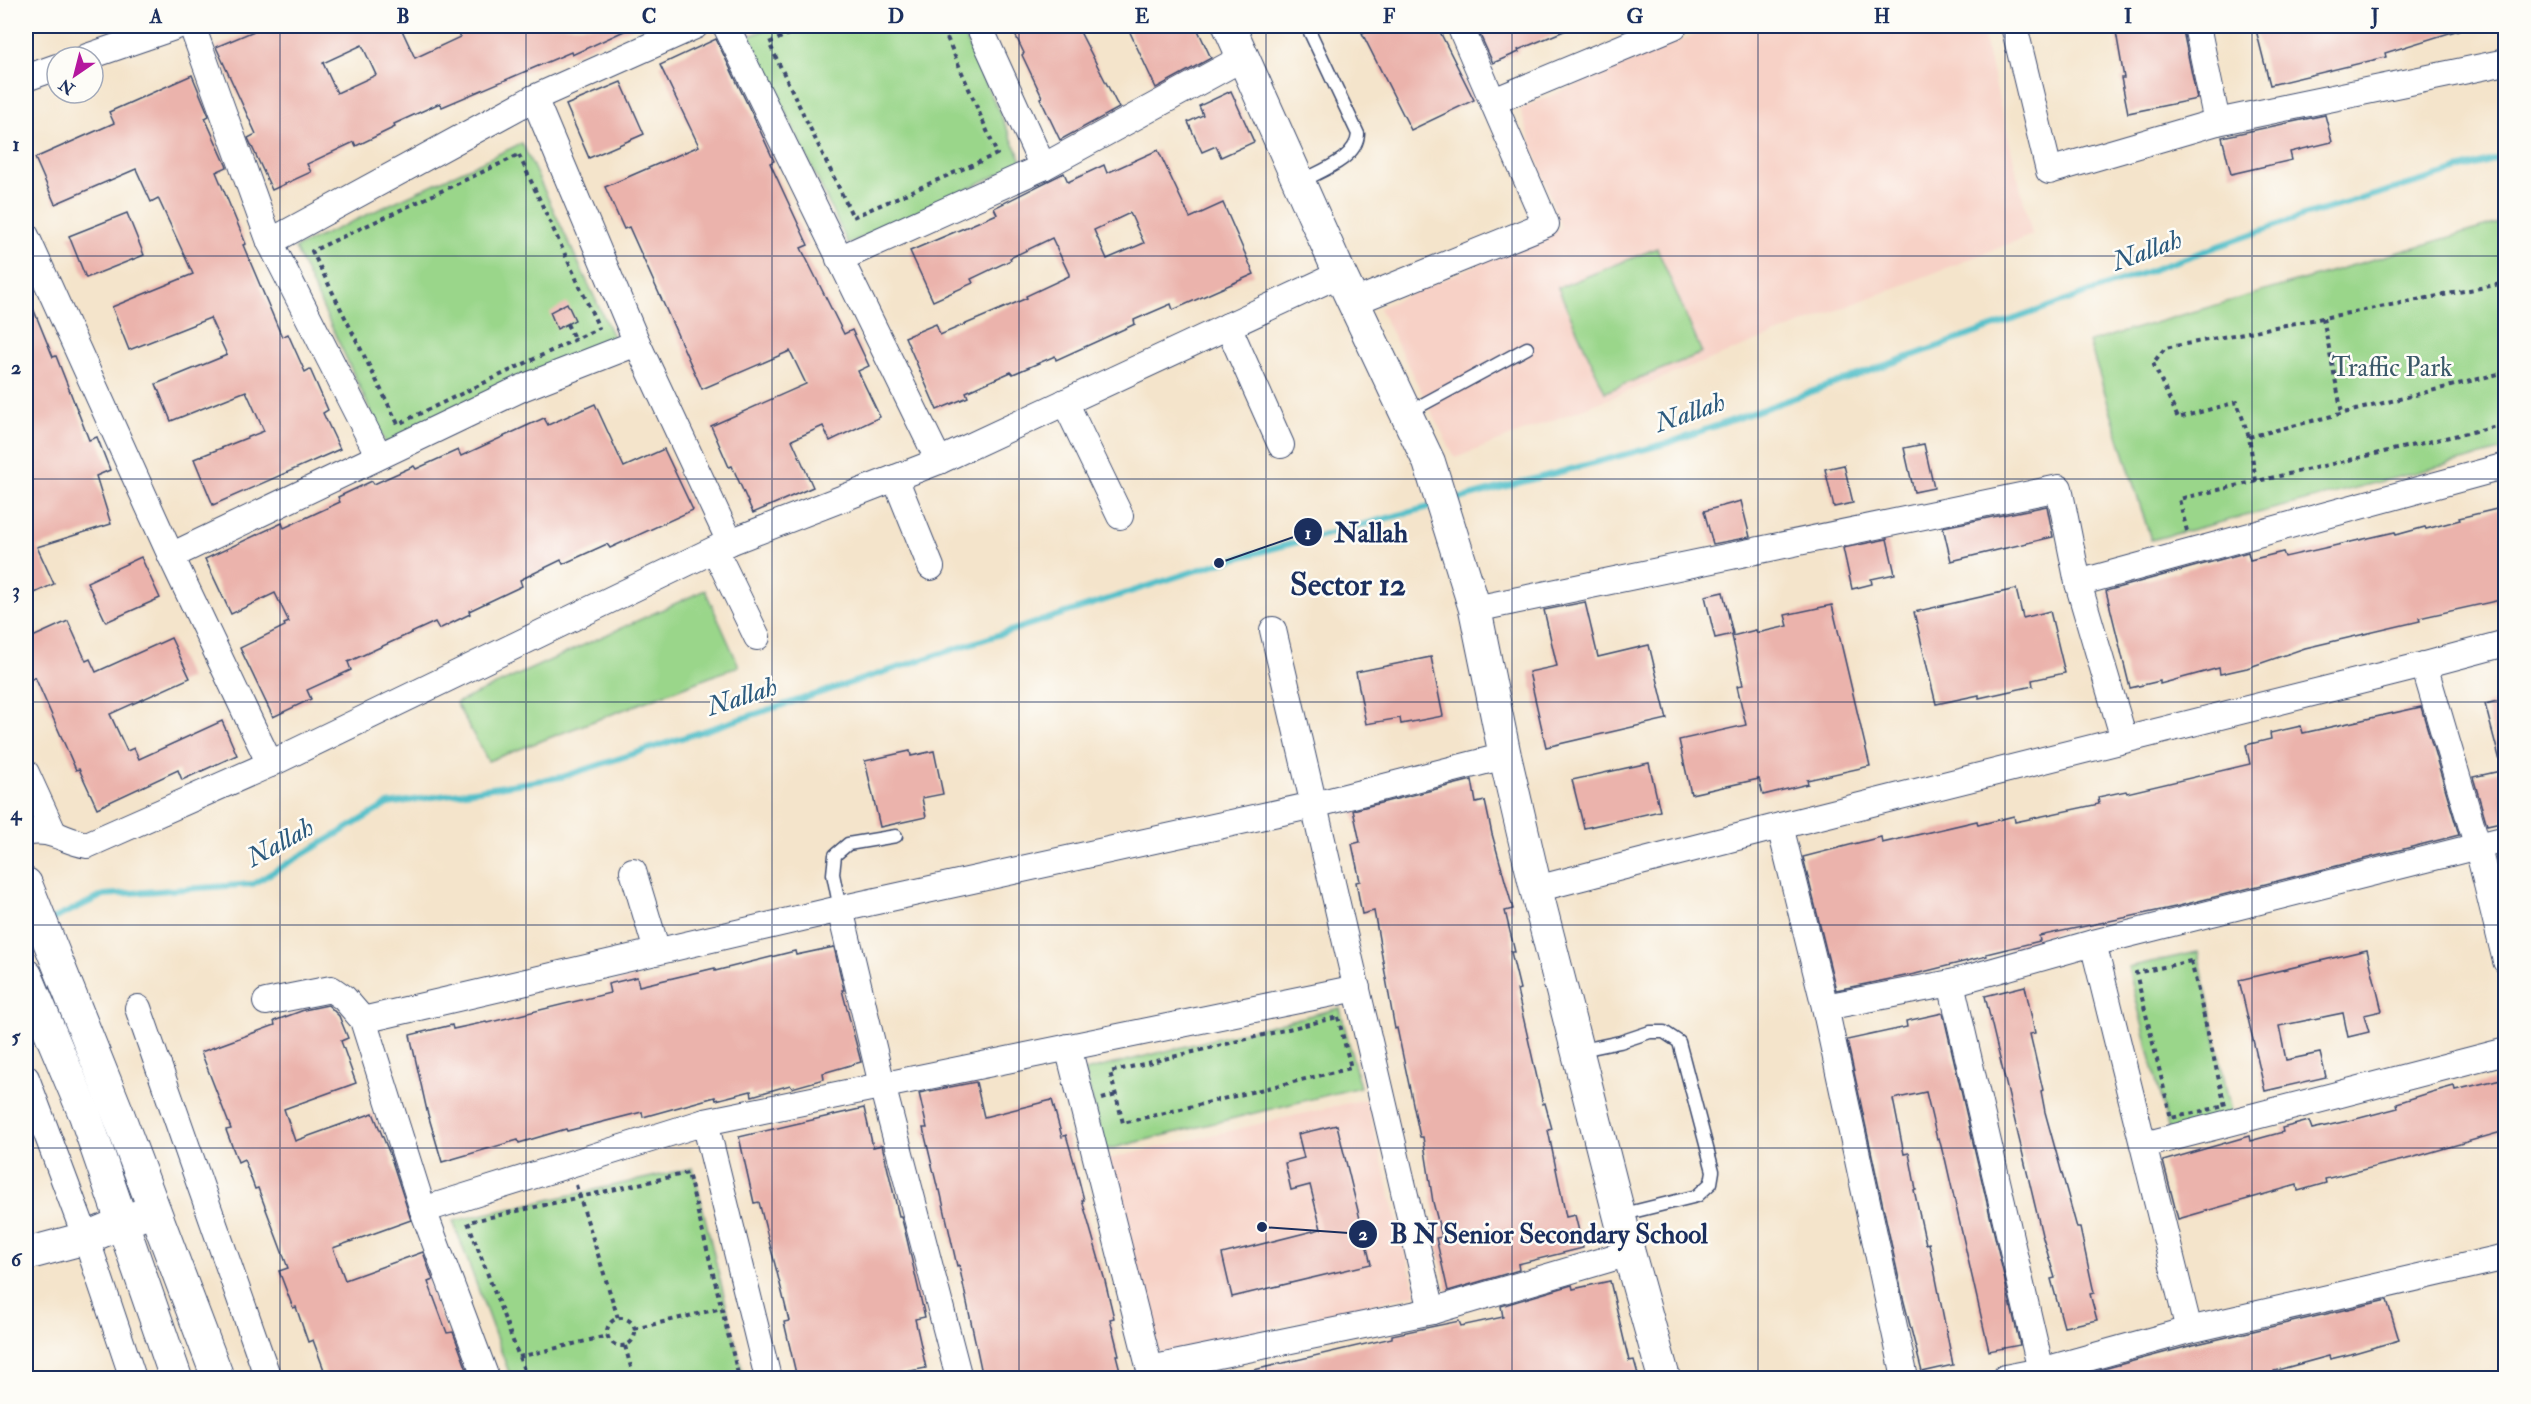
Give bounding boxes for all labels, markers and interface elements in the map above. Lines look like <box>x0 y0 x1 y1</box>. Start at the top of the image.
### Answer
text: A <box>149 4 163 29</box>
text: B <box>396 4 410 29</box>
text: C <box>642 4 656 29</box>
text: D <box>888 4 904 29</box>
text: E <box>1135 4 1150 29</box>
text: F <box>1383 4 1396 29</box>
text: G <box>1627 4 1644 29</box>
text: H <box>1874 4 1890 29</box>
text: I <box>2124 4 2132 29</box>
text: J <box>2370 4 2379 29</box>
north arrow <box>45 45 105 105</box>
text: N <box>55 74 79 99</box>
text: 1 <box>12 132 20 157</box>
water label: Nallah <box>2106 223 2187 279</box>
park label: Traffic Park <box>2331 352 2453 384</box>
text: 2 <box>11 355 21 380</box>
water label: Nallah <box>1649 385 1730 440</box>
callout: Nallah <box>1293 510 1420 555</box>
text: Nallah <box>1333 517 1409 550</box>
text: 1 <box>1305 522 1311 545</box>
district label: Sector 12 <box>1290 565 1406 605</box>
text: 3 <box>12 578 20 603</box>
water label: Nallah <box>701 670 782 724</box>
text: 4 <box>10 801 23 826</box>
water label: Nallah <box>239 811 320 875</box>
text: 5 <box>12 1024 22 1049</box>
callout: B N Senior Secondary School <box>1348 1211 1720 1256</box>
text: B N Senior Secondary School <box>1390 1218 1709 1252</box>
text: 2 <box>1358 1223 1368 1246</box>
text: 6 <box>11 1247 23 1272</box>

